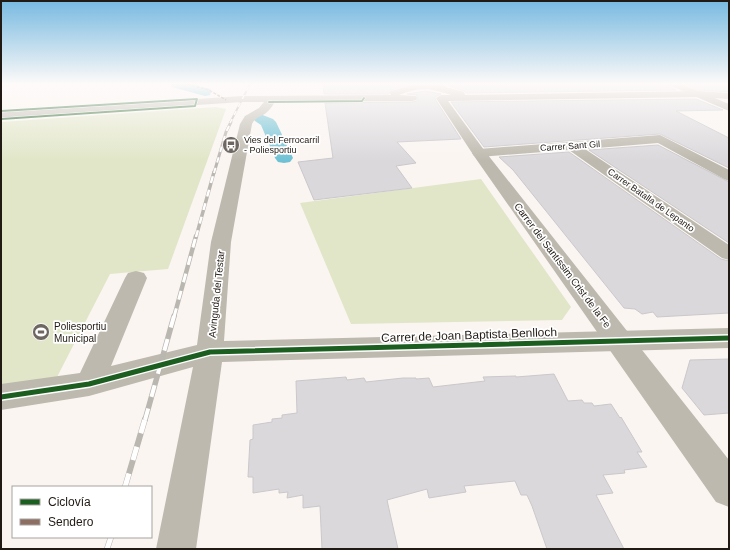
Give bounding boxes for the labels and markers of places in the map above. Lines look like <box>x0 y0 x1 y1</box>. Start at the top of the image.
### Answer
bus stop icon: Vies del Ferrocarril - Poliesportiu <box>221 135 241 155</box>
place label: Vies del Ferrocarril - Poliesportiu <box>244 135 319 155</box>
place label: Poliesportiu Municipal <box>54 321 106 344</box>
sports icon: Poliesportiu Municipal <box>31 322 51 342</box>

